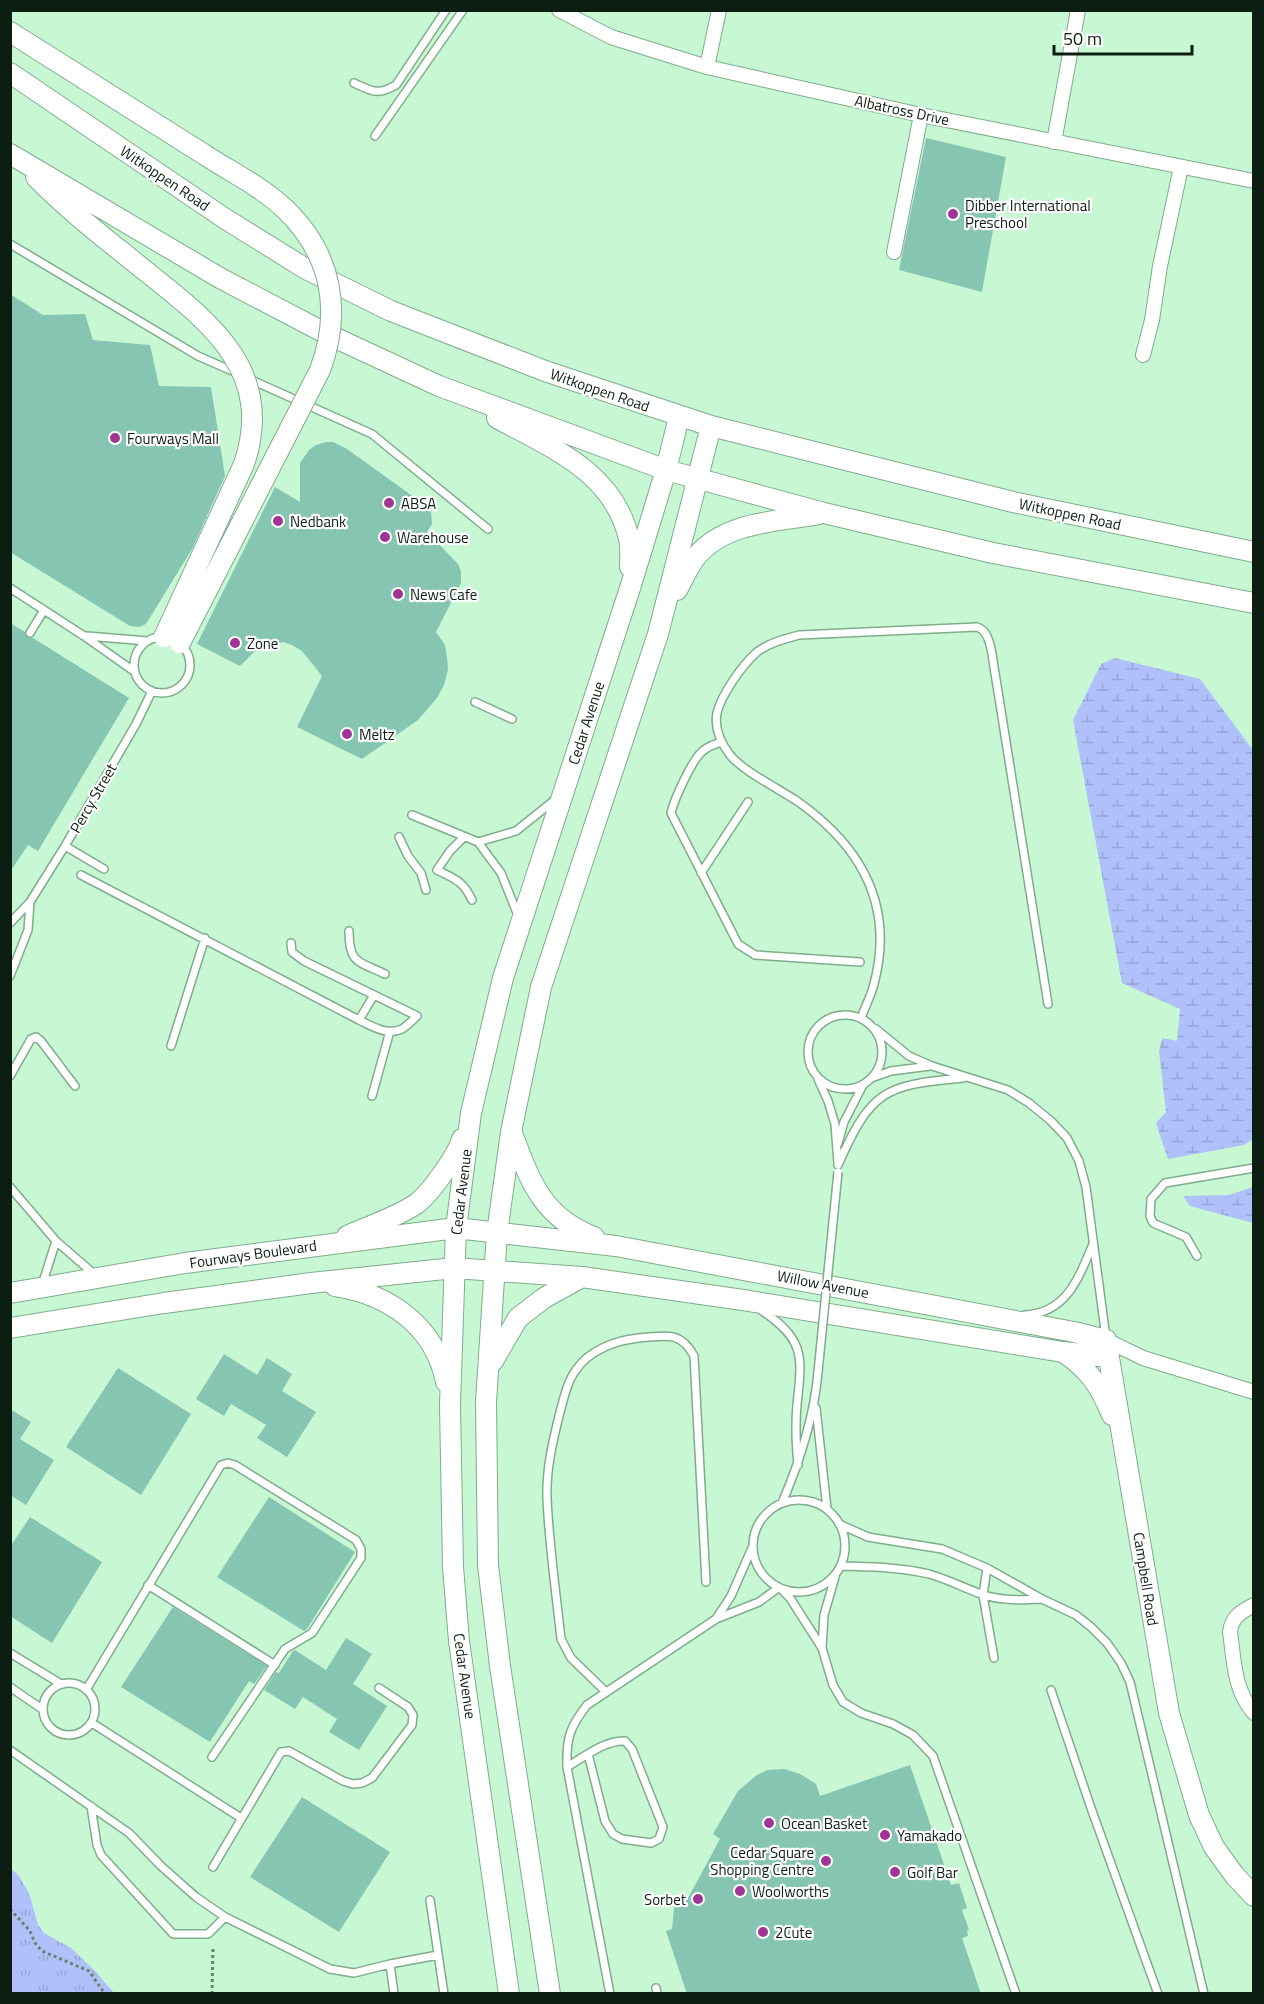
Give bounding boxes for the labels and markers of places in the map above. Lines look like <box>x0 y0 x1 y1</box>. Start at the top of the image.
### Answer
place label: Dibber International Preschool <box>965 194 1091 234</box>
marker: Dibber International Preschool <box>946 207 960 221</box>
place label: Fourways Mall <box>127 427 219 450</box>
marker: Fourways Mall <box>108 431 122 445</box>
place label: ABSA <box>401 492 436 515</box>
marker: ABSA <box>382 496 396 510</box>
place label: Nedbank <box>290 510 346 533</box>
marker: Nedbank <box>271 514 285 528</box>
place label: Warehouse <box>397 526 469 549</box>
marker: Warehouse <box>378 530 392 544</box>
place label: News Cafe <box>410 583 477 606</box>
marker: News Cafe <box>391 587 405 601</box>
place label: Zone <box>247 632 278 655</box>
marker: Zone <box>228 636 242 650</box>
place label: Meltz <box>359 723 395 746</box>
marker: Meltz <box>340 727 354 741</box>
place label: Ocean Basket <box>781 1812 868 1835</box>
marker: Ocean Basket <box>762 1816 776 1830</box>
place label: Yamakado <box>897 1824 962 1847</box>
marker: Yamakado <box>878 1828 892 1842</box>
place label: Cedar Square Shopping Centre <box>710 1841 814 1881</box>
marker: Cedar Square Shopping Centre <box>819 1854 833 1868</box>
place label: Golf Bar <box>907 1861 958 1884</box>
marker: Golf Bar <box>888 1865 902 1879</box>
place label: Woolworths <box>752 1880 829 1903</box>
marker: Woolworths <box>733 1884 747 1898</box>
place label: Sorbet <box>644 1888 687 1911</box>
marker: Sorbet <box>691 1892 705 1906</box>
place label: 2Cute <box>775 1921 812 1944</box>
marker: 2Cute <box>756 1925 770 1939</box>

